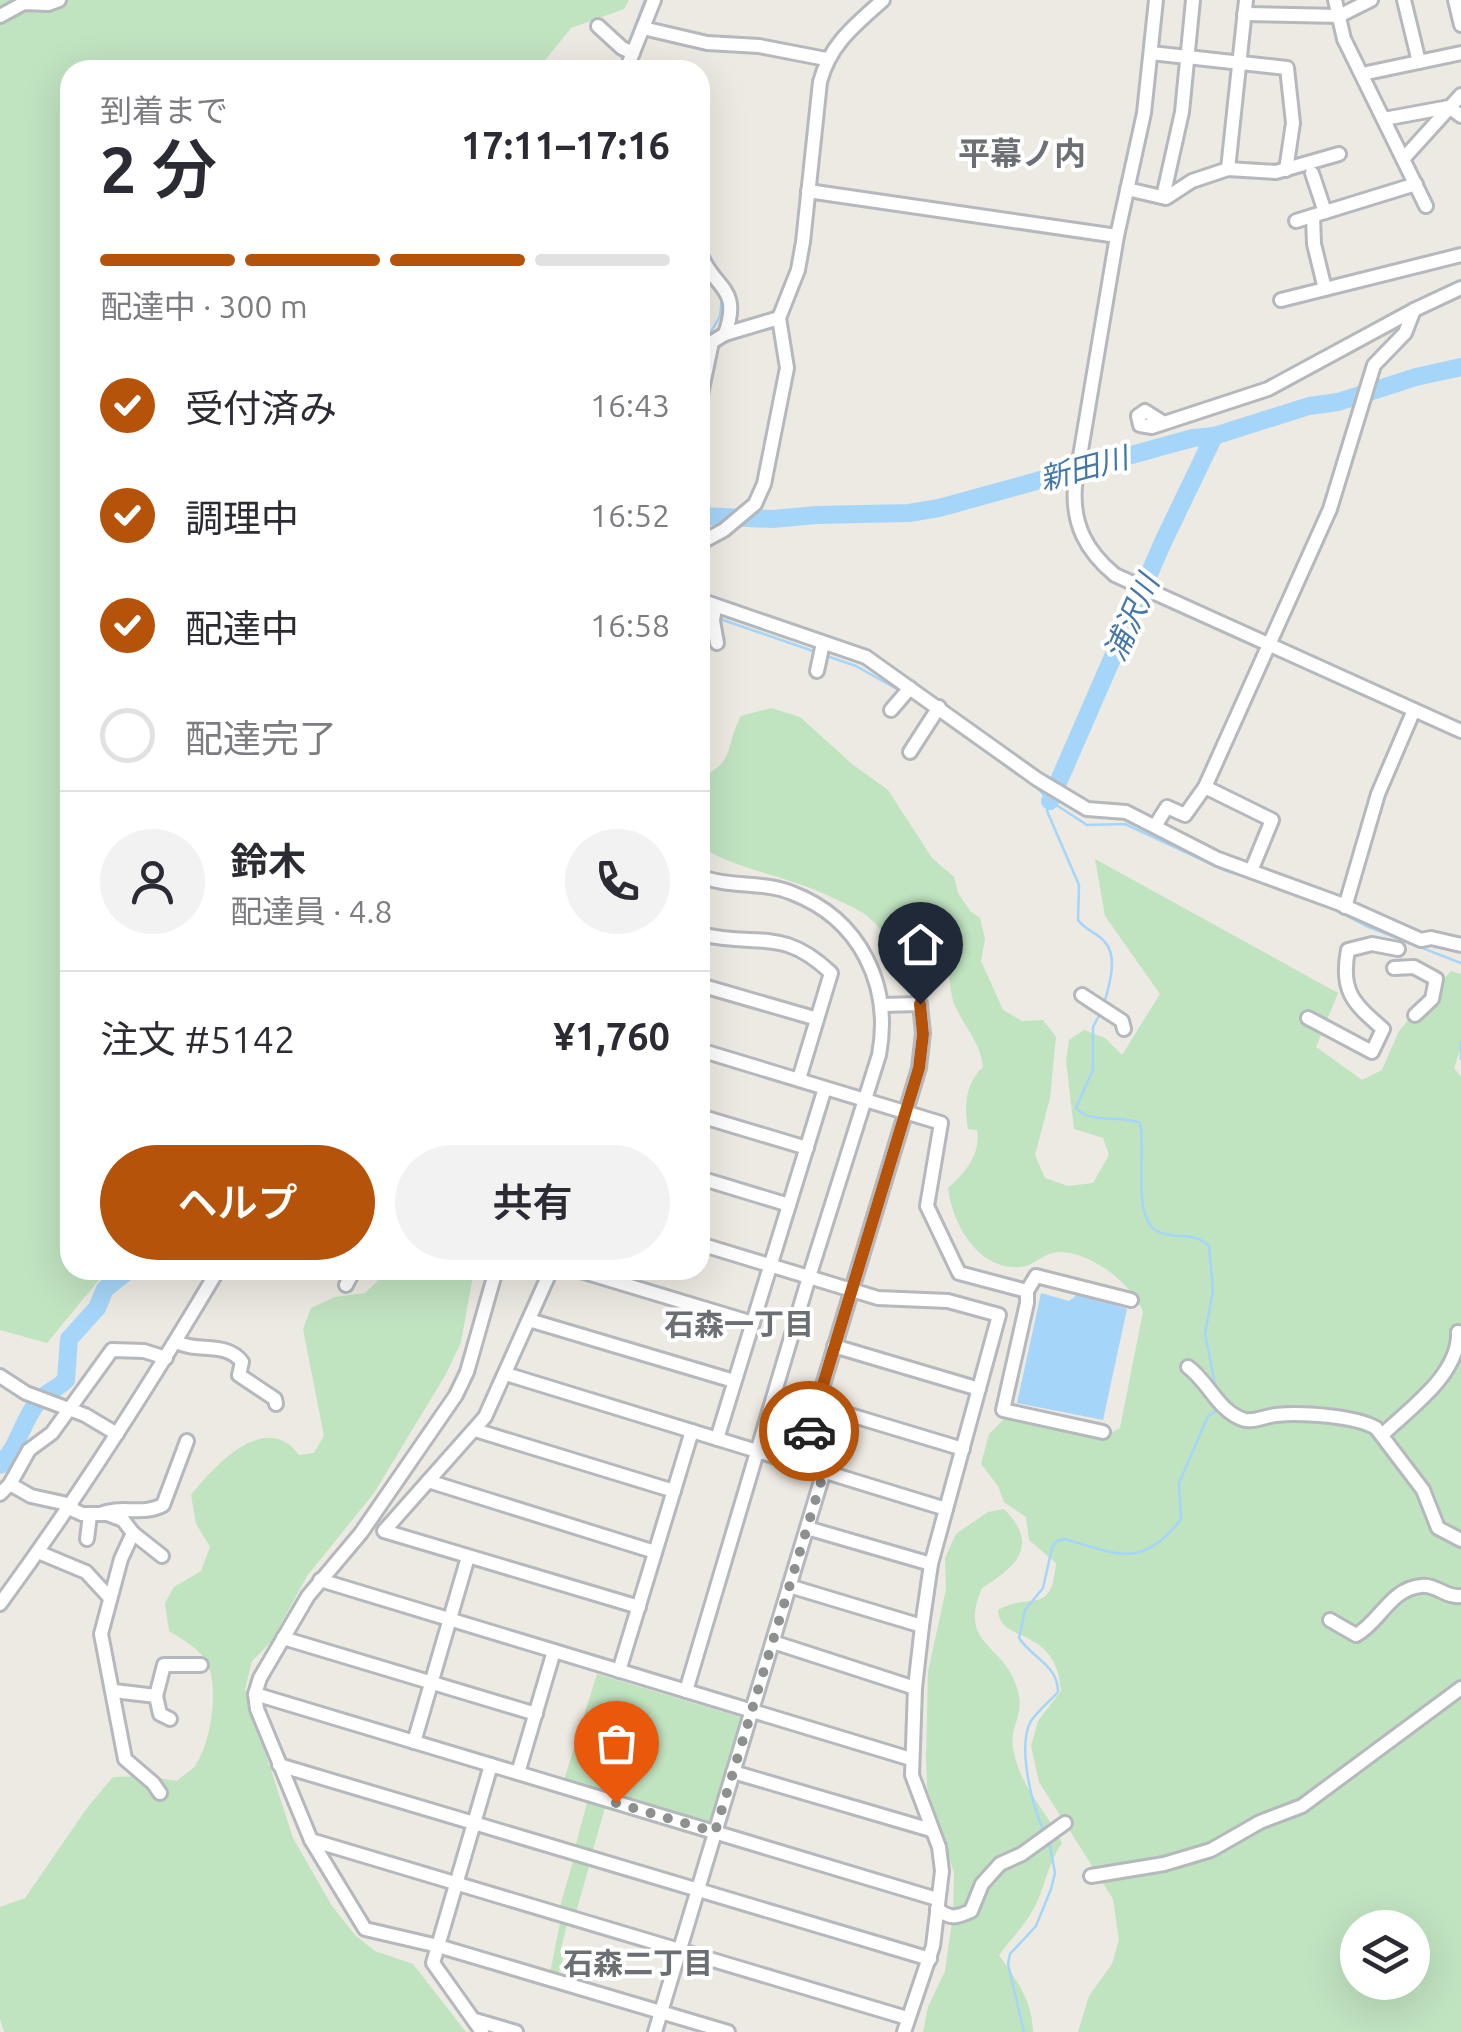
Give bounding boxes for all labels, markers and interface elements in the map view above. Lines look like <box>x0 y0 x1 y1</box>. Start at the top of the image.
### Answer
text: 到着まで <box>100 92 228 128</box>
text: 17:11–17:16 <box>461 124 670 166</box>
text: 2 分 <box>100 132 217 205</box>
district label: 平幕ノ内 <box>958 135 1086 171</box>
text: 配達中 · 300 m <box>100 288 308 324</box>
icon: check <box>100 378 155 433</box>
text: 受付済み <box>185 387 337 429</box>
text: 16:43 <box>590 387 670 423</box>
water label: 新田川 <box>1036 439 1135 496</box>
icon: check <box>100 488 155 543</box>
text: 調理中 <box>185 497 299 539</box>
text: 16:52 <box>590 497 670 533</box>
water label: 浦沢川 <box>1097 567 1166 666</box>
icon: check <box>100 598 155 653</box>
text: 配達中 <box>185 607 299 649</box>
text: 16:58 <box>590 607 670 643</box>
text: 配達完了 <box>185 717 337 759</box>
button: person <box>100 829 205 934</box>
button: phone <box>565 829 670 934</box>
text: 鈴木 <box>230 840 306 882</box>
text: 配達員 · 4.8 <box>230 893 393 929</box>
pin <box>878 902 963 1005</box>
icon: home <box>893 917 948 972</box>
text: ¥1,760 <box>553 1015 670 1057</box>
text: 注文 #5142 <box>100 1018 295 1060</box>
button: ヘルプ <box>100 1145 375 1260</box>
button: 共有 <box>395 1145 670 1260</box>
district label: 石森一丁目 <box>664 1307 814 1341</box>
courier <box>759 1381 859 1481</box>
icon: car <box>782 1404 837 1459</box>
pin <box>574 1701 659 1804</box>
icon: bag <box>589 1716 644 1771</box>
map controls <box>1340 1910 1430 2000</box>
button: layers <box>1340 1910 1430 2000</box>
district label: 石森二丁目 <box>563 1946 713 1980</box>

